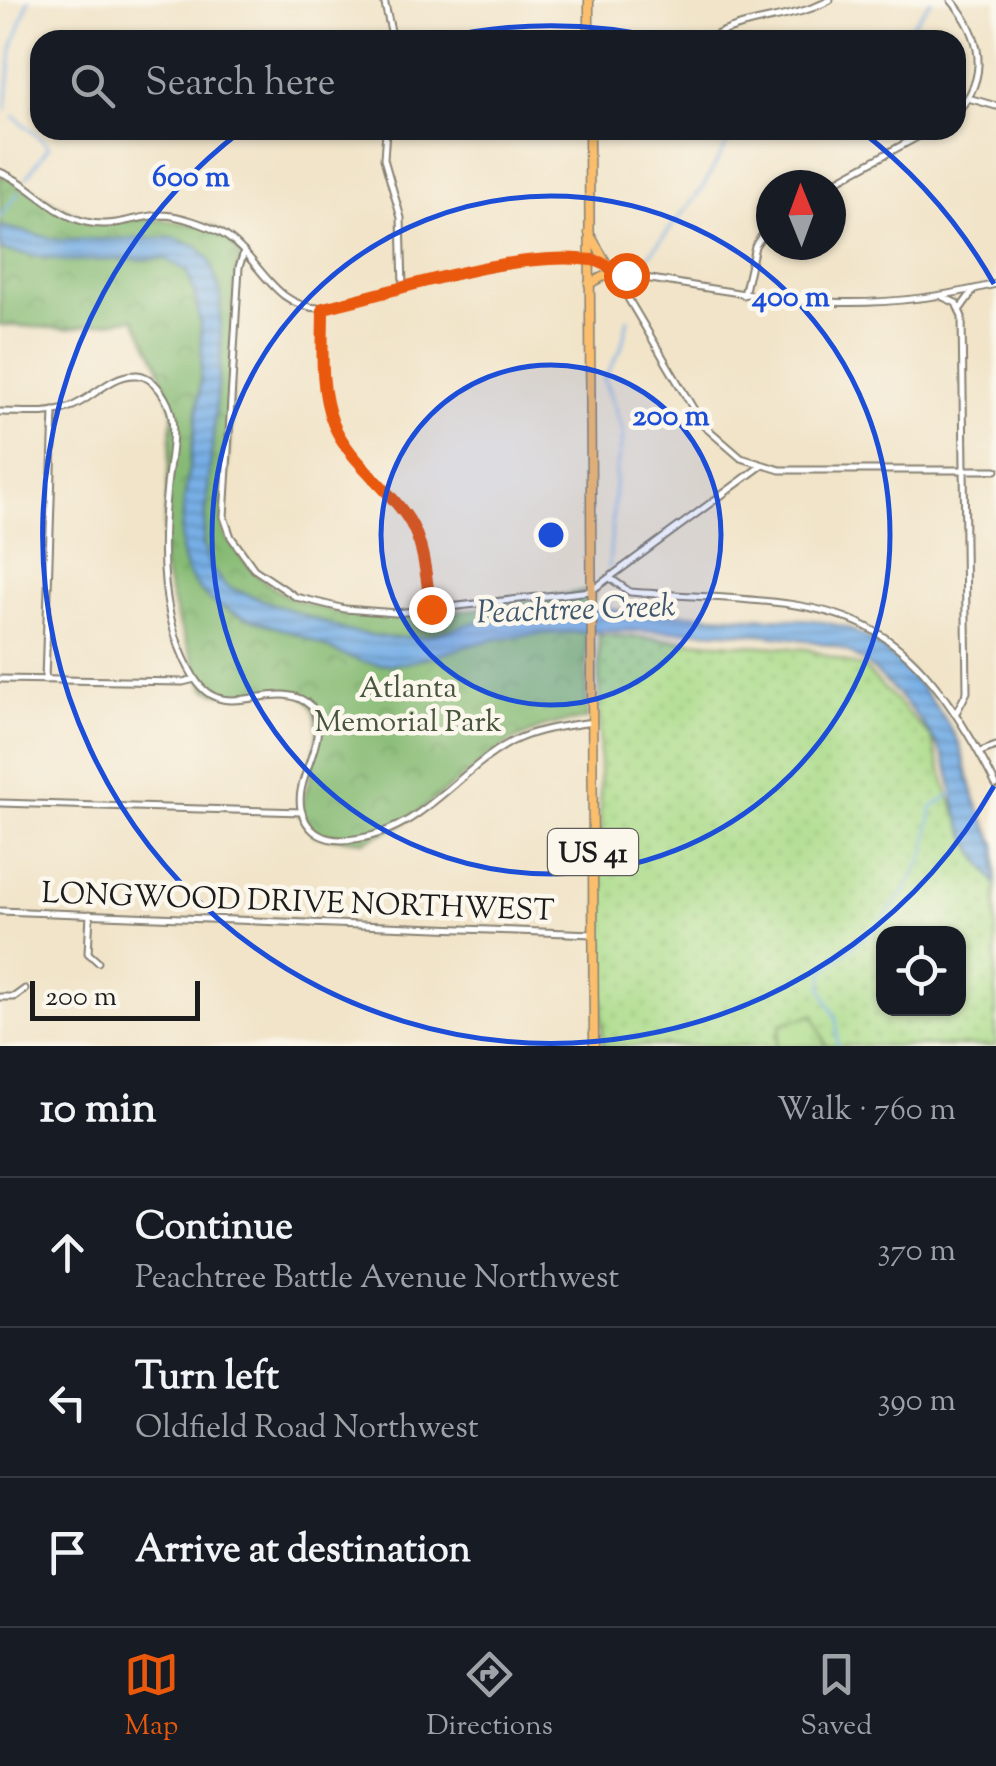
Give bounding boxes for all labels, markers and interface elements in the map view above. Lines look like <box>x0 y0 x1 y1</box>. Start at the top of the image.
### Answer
search box <box>30 30 966 140</box>
icon: search <box>65 58 120 113</box>
text: Search here <box>145 58 336 112</box>
text: 600 m <box>152 157 230 200</box>
north arrow <box>756 170 846 260</box>
route start <box>604 253 650 299</box>
text: 400 m <box>751 277 830 320</box>
text: 200 m <box>633 396 710 439</box>
centre of rings <box>533 517 569 553</box>
water label: Peachtree Creek <box>476 585 676 637</box>
route end <box>409 587 455 633</box>
park label: Atlanta Memorial Park <box>314 668 502 745</box>
road number: US 41 <box>548 829 638 875</box>
street label: LONGWOOD DRIVE NORTHWEST <box>41 873 555 934</box>
map controls <box>876 926 966 1016</box>
button: locate <box>876 926 966 1016</box>
scale bar <box>30 976 200 1020</box>
text: 200 m <box>45 978 117 1018</box>
text: 10 min <box>40 1081 157 1141</box>
text: Walk · 760 m <box>777 1088 956 1134</box>
text: Continue <box>135 1202 293 1256</box>
icon: ahead <box>40 1225 95 1280</box>
text: 370 m <box>877 1229 956 1275</box>
text: Peachtree Battle Avenue Northwest <box>135 1256 619 1302</box>
text: Turn left <box>135 1352 279 1406</box>
icon: left <box>40 1375 95 1430</box>
text: 390 m <box>878 1379 956 1425</box>
text: Oldfield Road Northwest <box>135 1406 479 1452</box>
icon: arrive <box>40 1525 95 1580</box>
text: Arrive at destination <box>135 1525 471 1579</box>
tab: Map <box>124 1647 179 1747</box>
tab: Directions <box>426 1647 553 1747</box>
tab: Saved <box>800 1647 872 1747</box>

